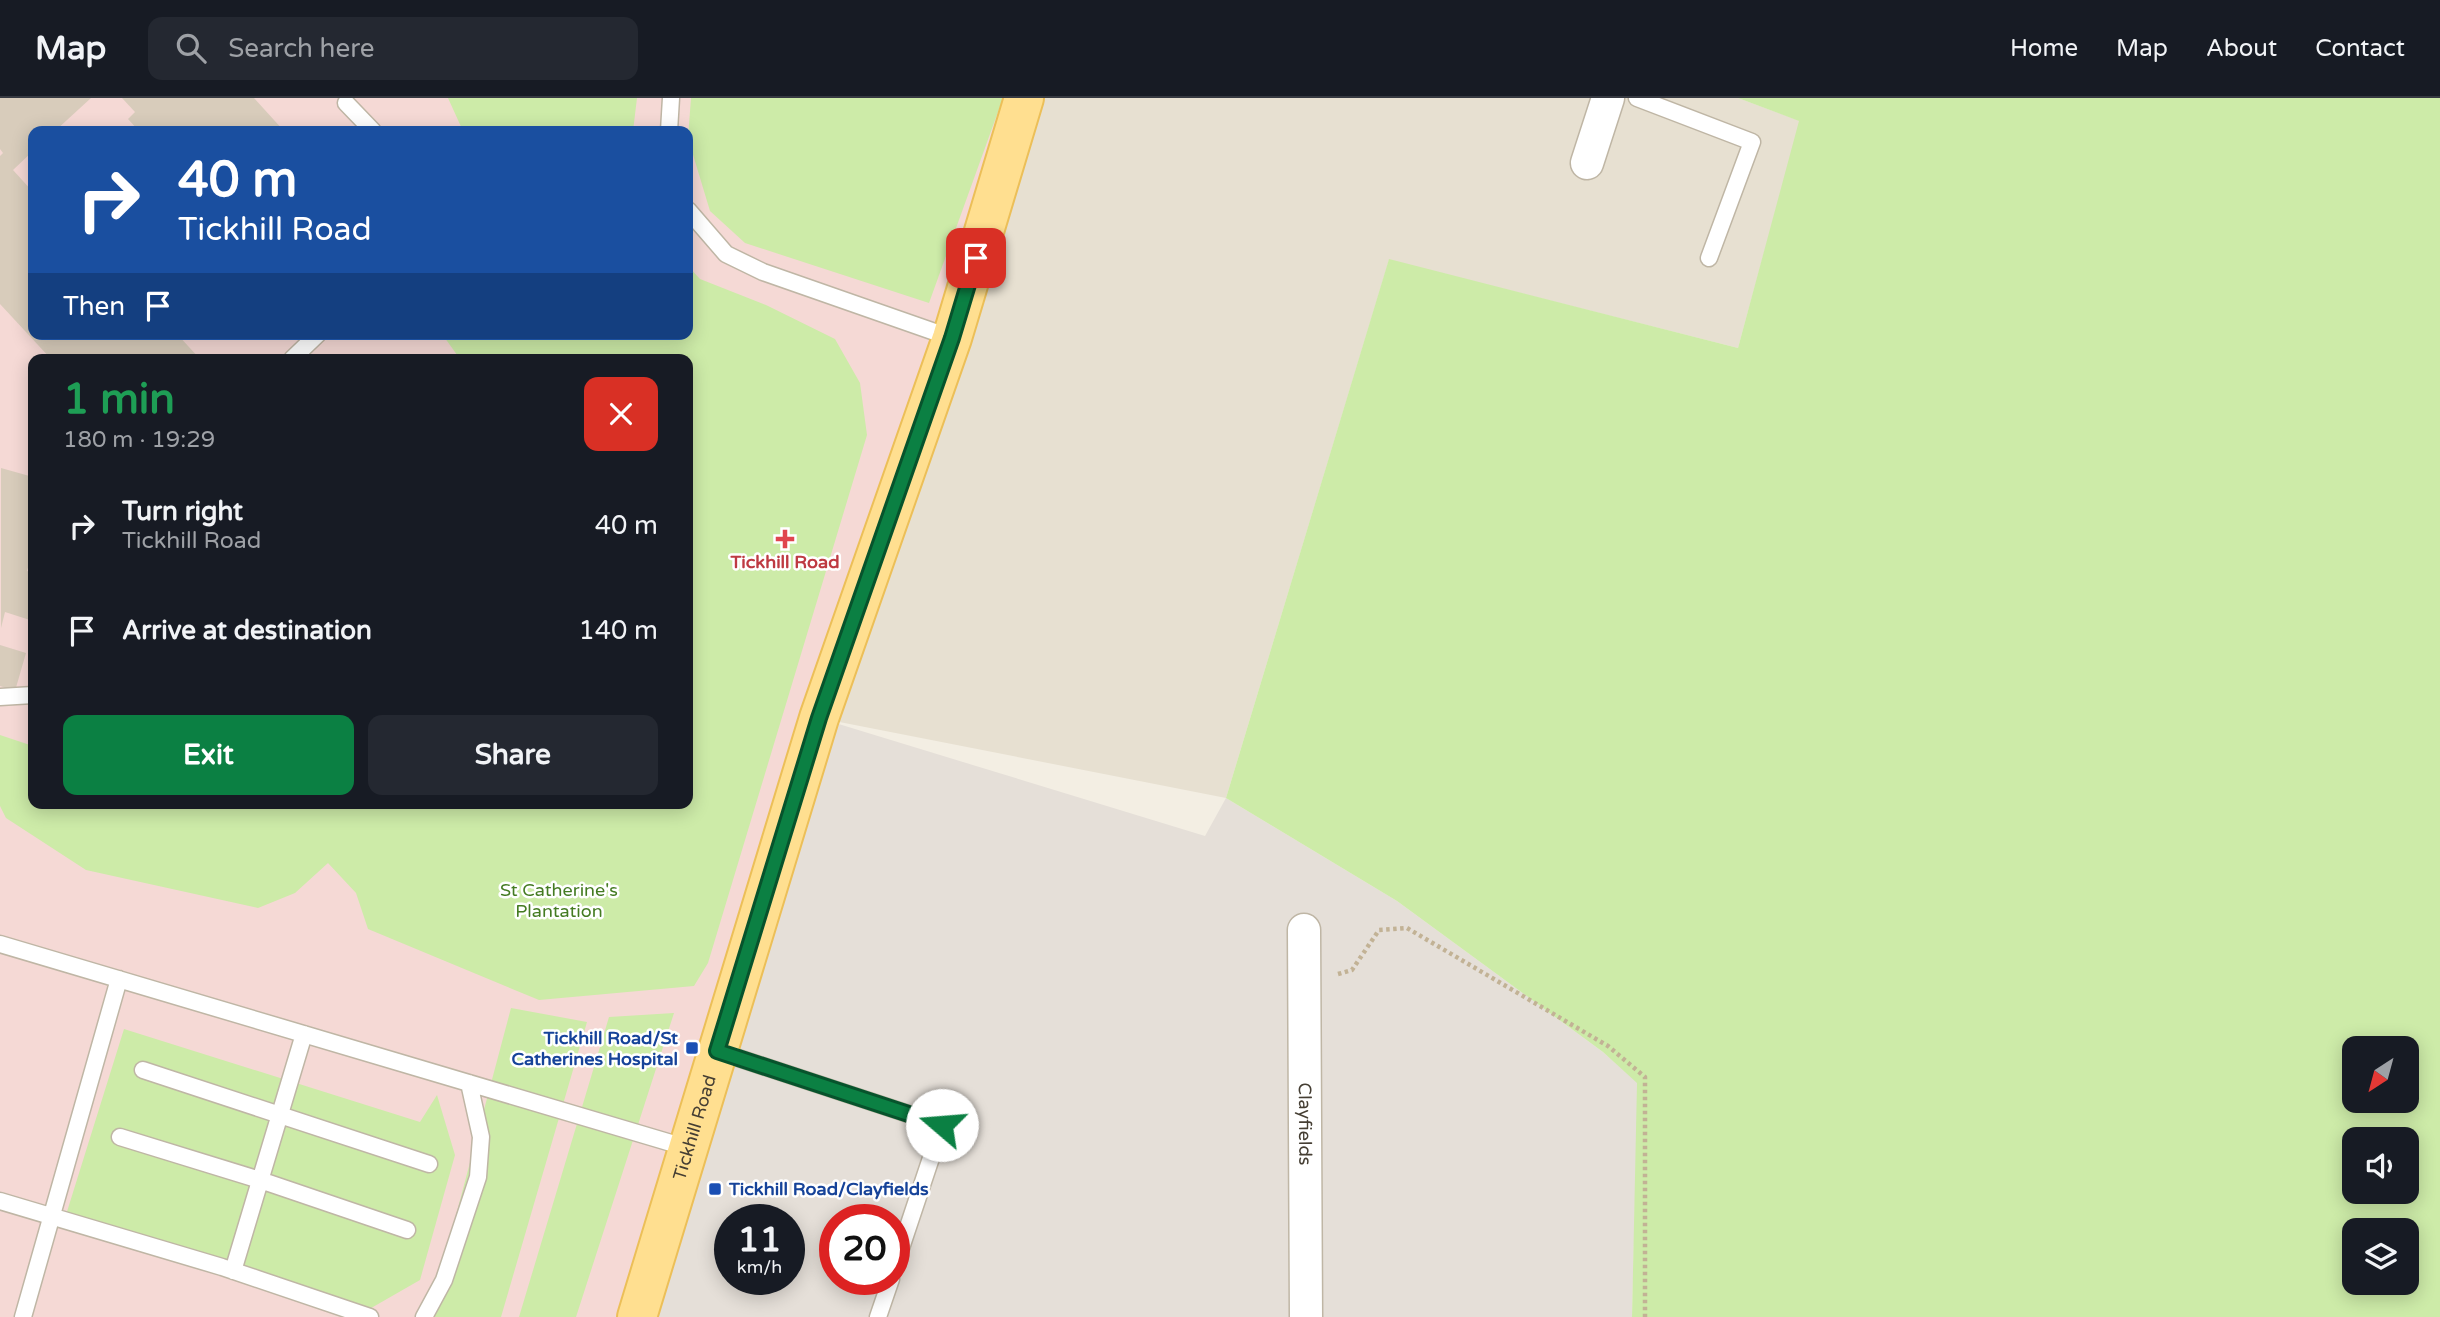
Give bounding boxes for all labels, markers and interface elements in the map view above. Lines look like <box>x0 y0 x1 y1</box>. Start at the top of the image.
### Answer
search box <box>148 17 638 80</box>
text: Map <box>35 29 106 68</box>
icon: search <box>172 29 210 67</box>
text: Search here <box>228 33 374 64</box>
text: Home <box>2010 34 2078 63</box>
text: Map <box>2116 34 2168 63</box>
text: About <box>2206 34 2277 63</box>
text: Contact <box>2315 34 2405 63</box>
text: 40 m <box>178 151 297 210</box>
icon: right <box>63 154 154 245</box>
text: Tickhill Road <box>178 211 372 249</box>
pin <box>946 228 1006 288</box>
icon: arrive <box>957 239 995 277</box>
icon: arrive <box>139 287 177 325</box>
text: Then <box>63 291 125 322</box>
text: 1 min <box>63 374 175 425</box>
button: close <box>584 377 658 451</box>
text: 180 m · 19:29 <box>63 426 215 454</box>
text: Turn right <box>122 496 243 527</box>
icon: right <box>63 507 101 545</box>
text: 40 m <box>595 510 658 541</box>
text: Tickhill Road <box>122 527 261 555</box>
marker: Tickhill Road <box>775 529 795 549</box>
place label: Tickhill Road <box>730 551 840 573</box>
icon: arrive <box>63 612 101 650</box>
text: Arrive at destination <box>122 615 372 646</box>
text: 140 m <box>578 615 658 646</box>
button: Exit <box>63 715 354 795</box>
button: Share <box>368 715 658 795</box>
park label: St Catherine's Plantation <box>500 879 618 922</box>
place label: Tickhill Road/St Catherines Hospital <box>511 1027 678 1070</box>
north arrow <box>2342 1036 2418 1113</box>
map controls <box>2342 1036 2419 1295</box>
marker: Tickhill Road/St Catherines Hospital <box>684 1040 700 1056</box>
street label: Tickhill Road <box>668 1072 721 1183</box>
street label: Clayfields <box>1294 1083 1316 1165</box>
position arrow <box>905 1088 979 1162</box>
button: sound <box>2342 1127 2419 1204</box>
place label: Tickhill Road/Clayfields <box>728 1178 929 1200</box>
marker: Tickhill Road/Clayfields <box>707 1181 723 1197</box>
speed limit sign: 20 <box>819 1204 910 1295</box>
button: layers <box>2342 1218 2419 1295</box>
text: 11 <box>738 1219 781 1261</box>
text: km/h <box>737 1256 782 1278</box>

